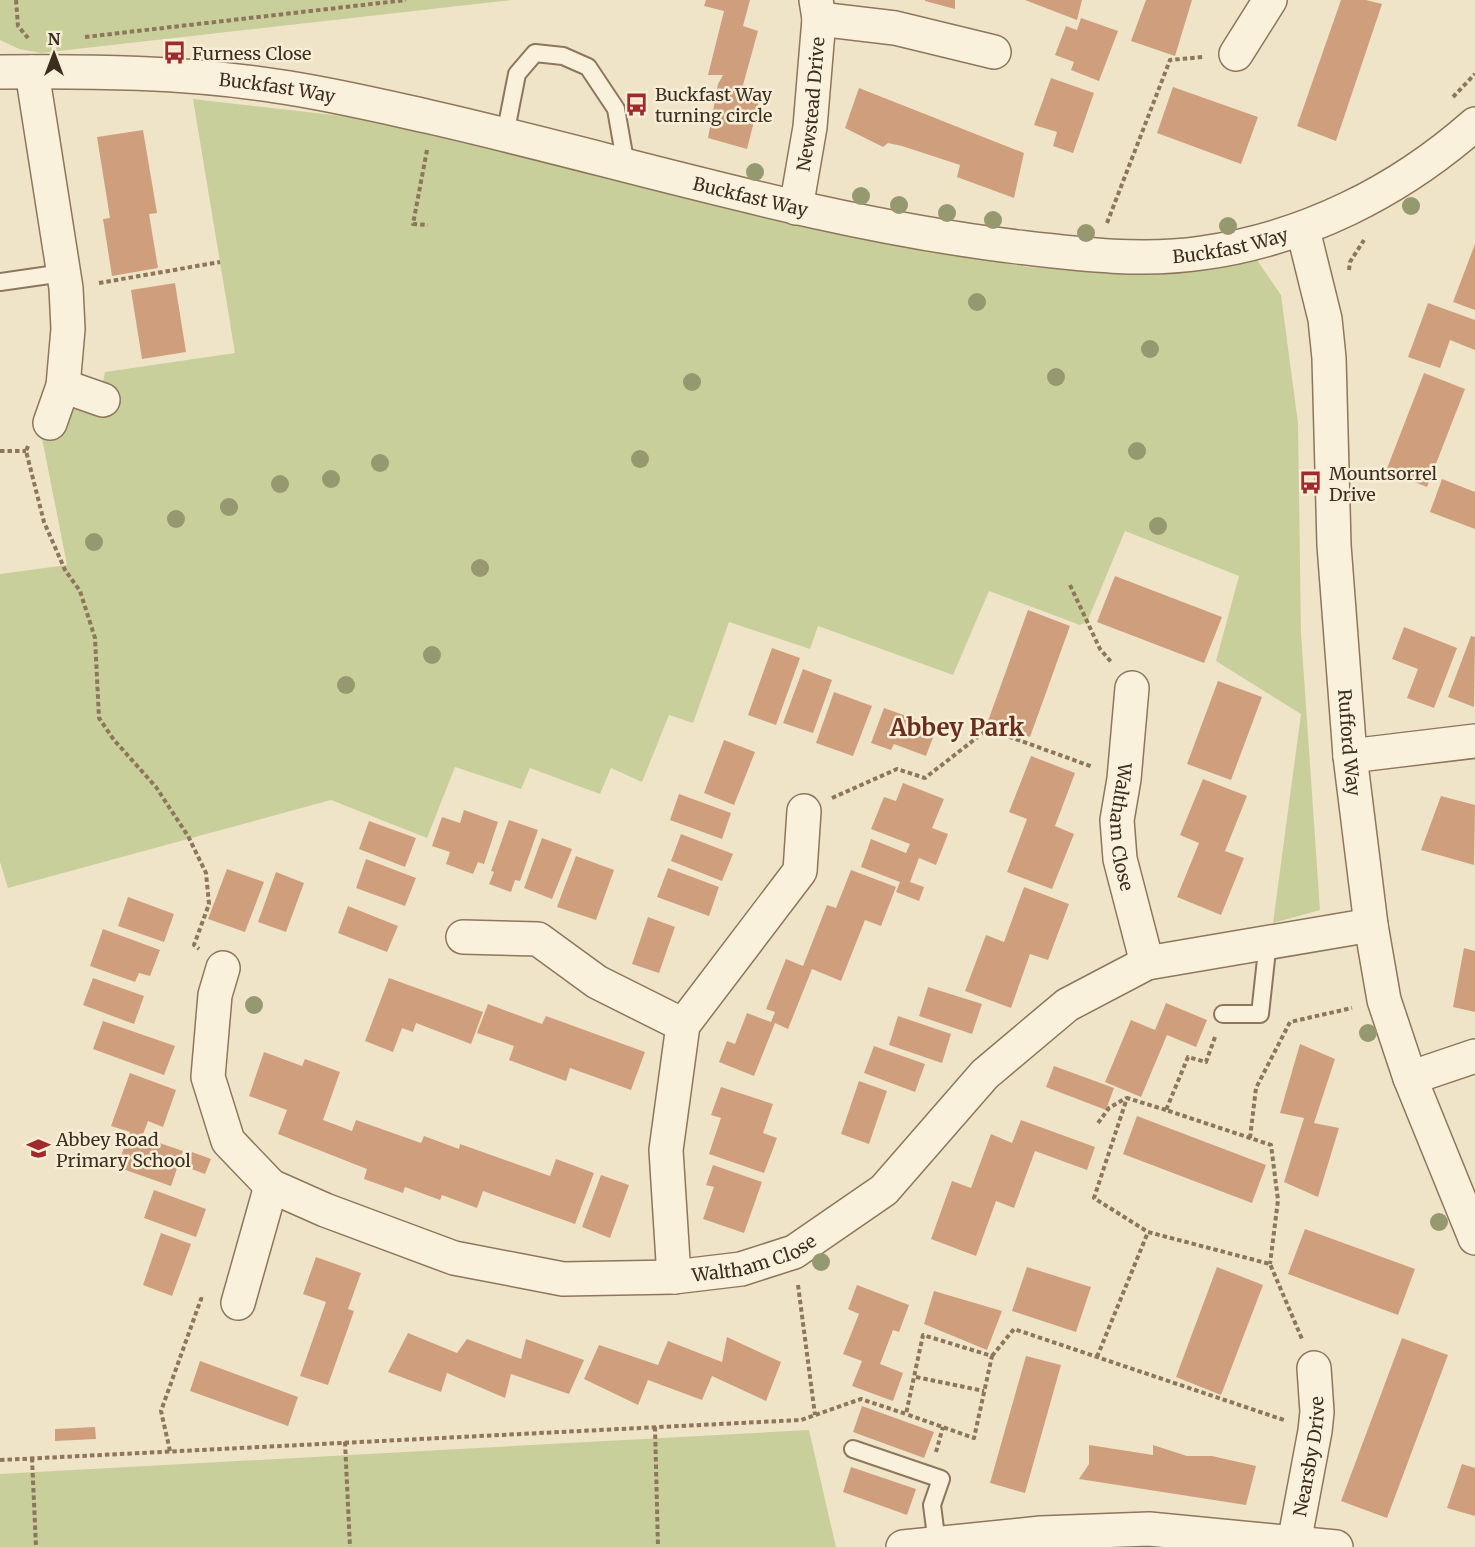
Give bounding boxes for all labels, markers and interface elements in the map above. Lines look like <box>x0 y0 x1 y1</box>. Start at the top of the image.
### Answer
north arrow <box>24 24 84 84</box>
text: N <box>48 29 61 49</box>
street label: Newstead Drive <box>791 36 829 173</box>
bus stop icon: Furness Close <box>161 40 187 66</box>
place label: Furness Close <box>192 42 311 65</box>
street label: Buckfast Way <box>218 67 338 108</box>
place label: Buckfast Way turning circle <box>655 83 773 127</box>
bus stop icon: Buckfast Way turning circle <box>624 91 650 117</box>
street label: Buckfast Way <box>691 171 811 221</box>
street label: Buckfast Way <box>1171 222 1291 268</box>
place label: Mountsorrel Drive <box>1329 462 1438 506</box>
bus stop icon: Mountsorrel Drive <box>1298 470 1324 496</box>
street label: Rufford Way <box>1333 688 1366 798</box>
district label: Abbey Park <box>889 712 1025 743</box>
street label: Waltham Close <box>1105 761 1139 893</box>
place label: Abbey Road Primary School <box>55 1128 191 1172</box>
school or university icon: Abbey Road Primary School <box>25 1136 51 1162</box>
street label: Waltham Close <box>689 1229 820 1286</box>
street label: Nearsby Drive <box>1288 1395 1329 1518</box>

